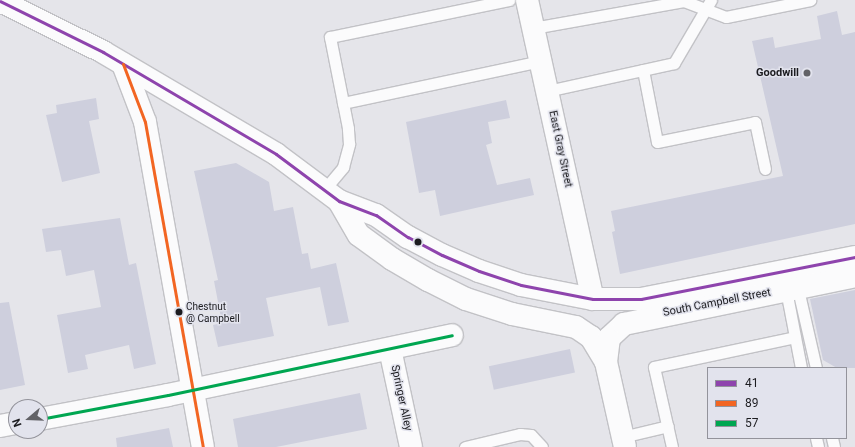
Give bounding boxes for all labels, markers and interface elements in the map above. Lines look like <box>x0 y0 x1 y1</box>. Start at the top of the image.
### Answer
place label: Goodwill <box>756 66 799 80</box>
marker: Goodwill <box>802 68 812 78</box>
street label: East Gray Street <box>545 109 575 189</box>
unlabelled marker <box>413 237 423 247</box>
street label: South Campbell Street <box>662 286 772 320</box>
place label: Chestnut @ Campbell <box>186 300 240 324</box>
marker: Chestnut @ Campbell <box>174 307 184 317</box>
street label: Springer Alley <box>388 364 414 432</box>
legend <box>707 367 847 439</box>
text: 41 <box>745 376 759 390</box>
text: 89 <box>745 396 759 410</box>
north arrow <box>8 399 48 439</box>
text: 57 <box>745 416 759 430</box>
text: N <box>10 417 25 429</box>

